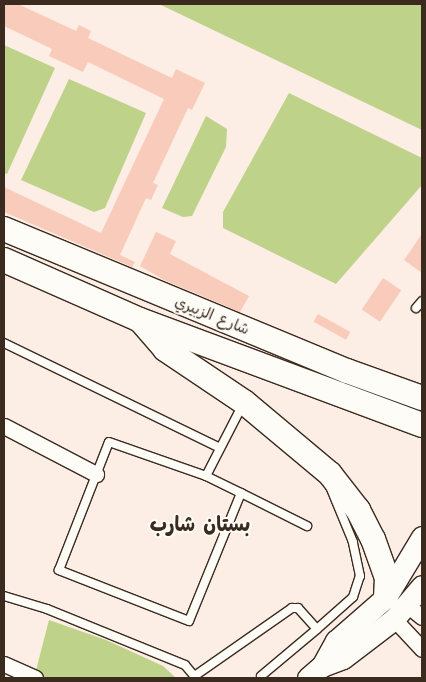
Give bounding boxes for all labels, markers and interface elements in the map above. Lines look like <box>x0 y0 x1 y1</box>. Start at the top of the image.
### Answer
street label: شارع الزبيري <box>172 293 252 339</box>
district label: بستان شارب <box>150 513 250 537</box>

